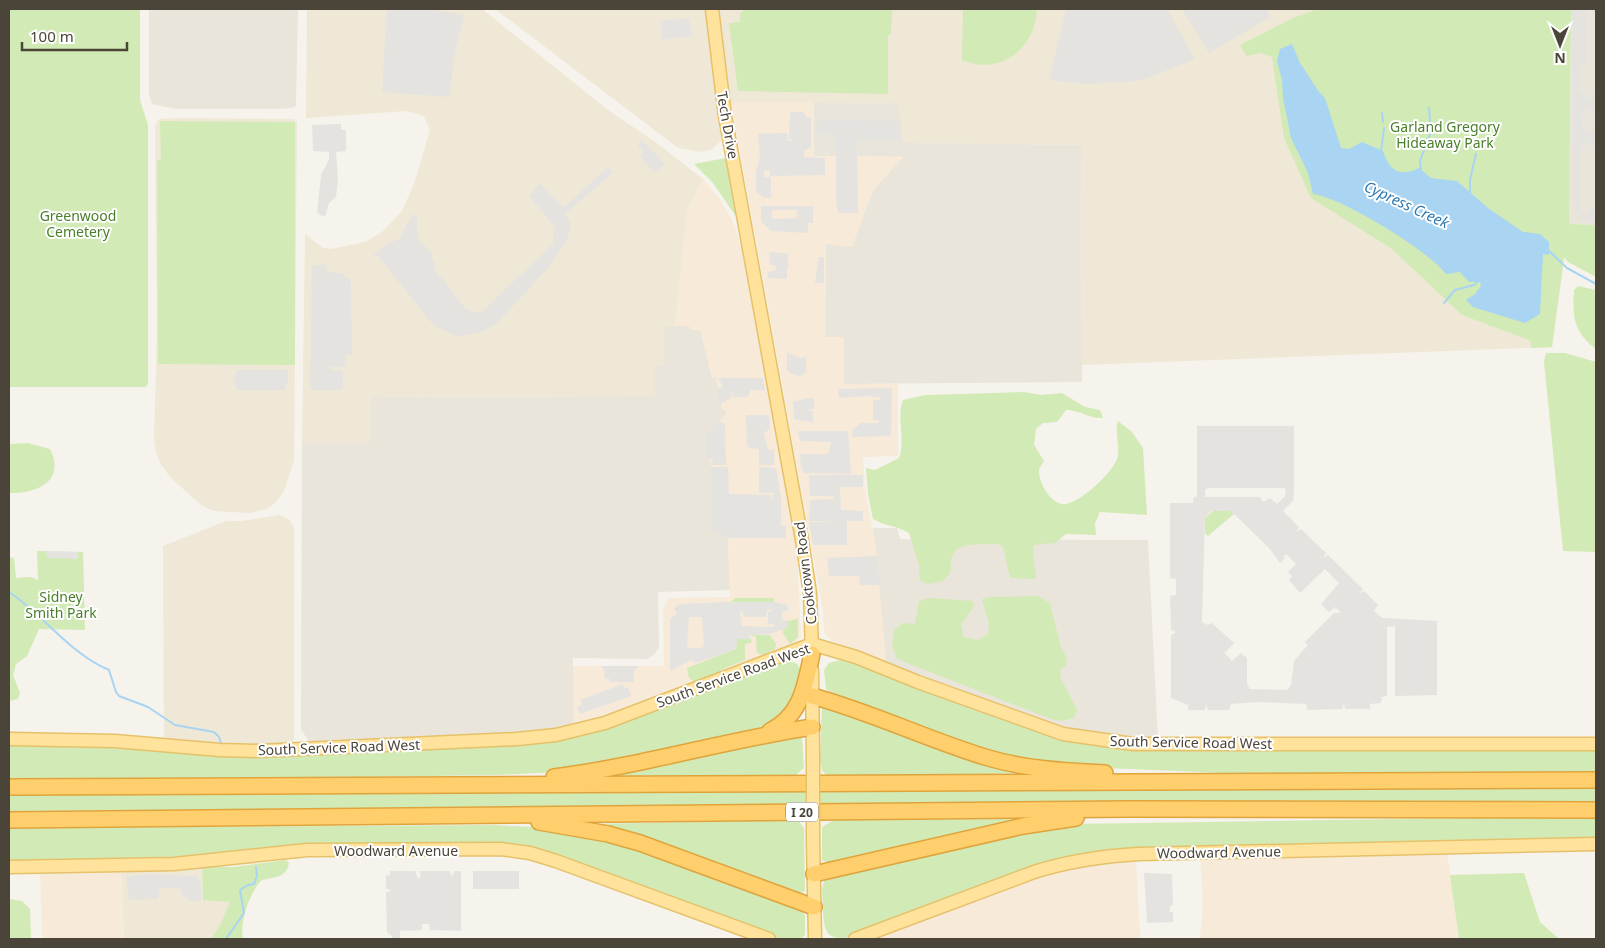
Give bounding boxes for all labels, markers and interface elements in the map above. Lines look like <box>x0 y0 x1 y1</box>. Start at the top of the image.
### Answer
scale bar <box>22 20 128 52</box>
north arrow <box>1535 20 1585 70</box>
text: 100 m <box>30 26 74 46</box>
text: N <box>1554 49 1566 68</box>
street label: Tech Drive <box>713 90 743 160</box>
park label: Garland Gregory Hideaway Park <box>1390 117 1501 152</box>
water label: Cypress Creek <box>1361 176 1453 233</box>
park label: Greenwood Cemetery <box>40 206 116 241</box>
street label: Cooktown Road <box>789 521 821 625</box>
park label: Sidney Smith Park <box>25 587 97 622</box>
street label: South Service Road West <box>654 638 812 712</box>
street label: South Service Road West <box>1110 731 1272 753</box>
street label: South Service Road West <box>258 735 420 759</box>
road number: I 20 <box>786 802 818 822</box>
street label: Woodward Avenue <box>334 841 458 860</box>
street label: Woodward Avenue <box>1157 841 1281 863</box>

